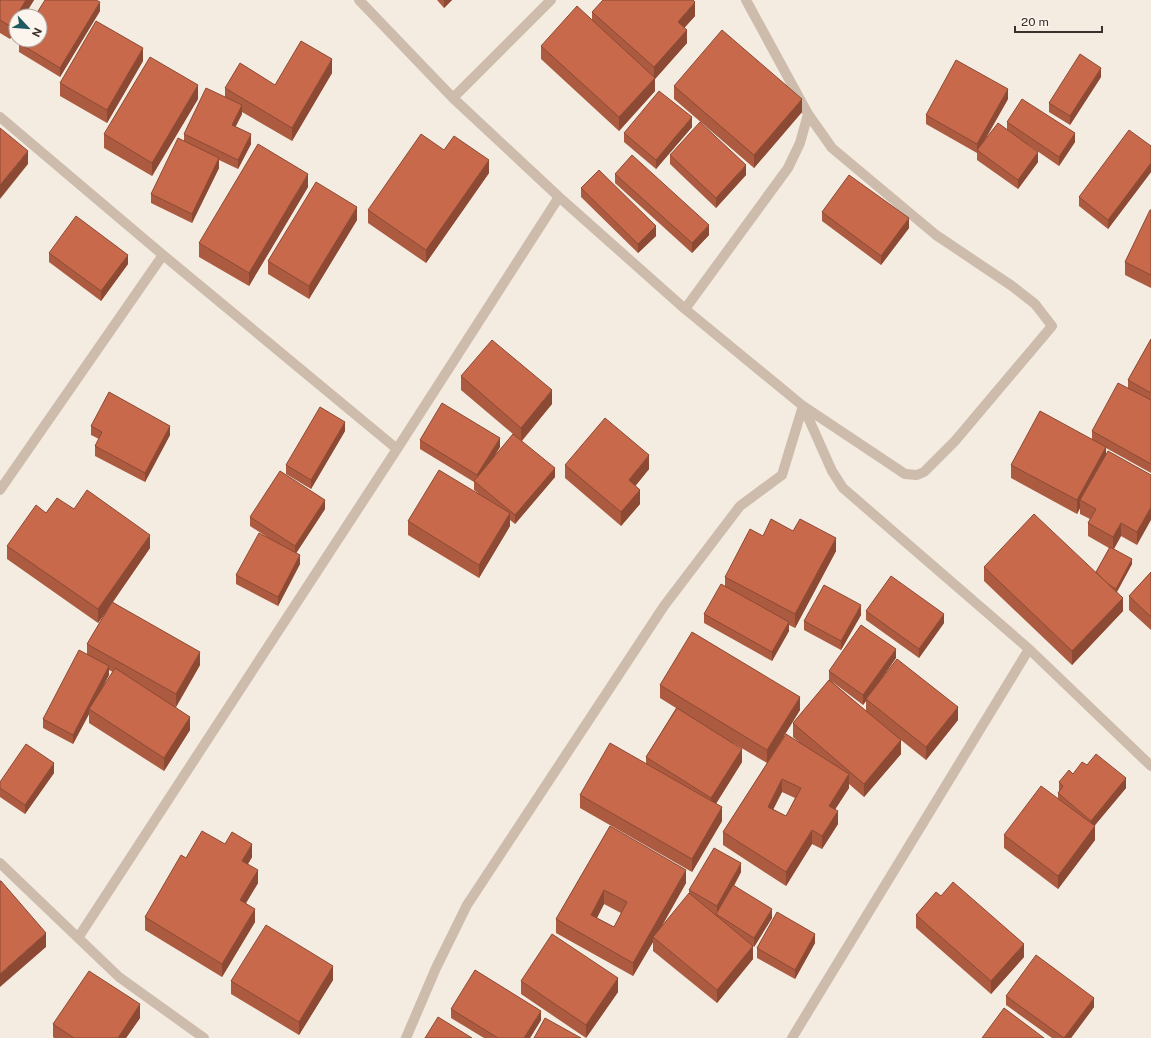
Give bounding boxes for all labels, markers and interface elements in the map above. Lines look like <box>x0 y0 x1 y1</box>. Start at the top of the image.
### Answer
north arrow <box>8 8 48 48</box>
scale bar <box>1015 8 1102 34</box>
text: 20 m <box>1021 15 1049 29</box>
text: N <box>30 26 44 39</box>

